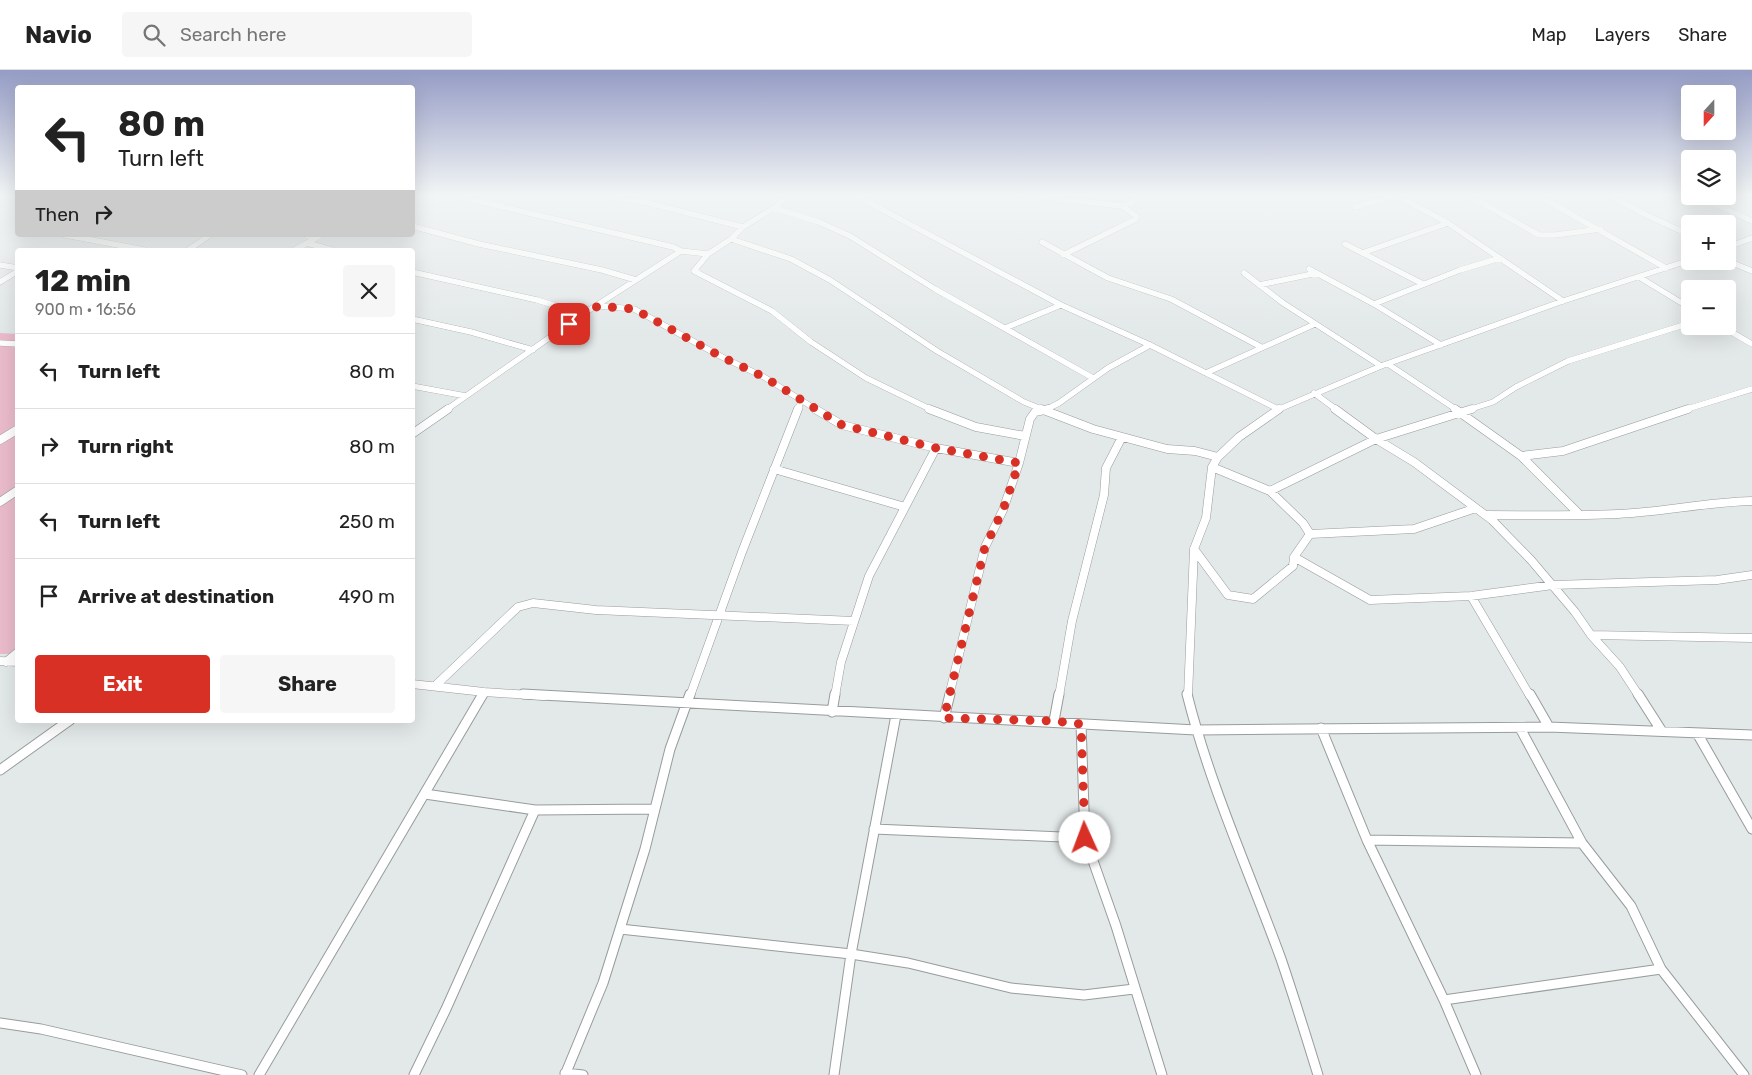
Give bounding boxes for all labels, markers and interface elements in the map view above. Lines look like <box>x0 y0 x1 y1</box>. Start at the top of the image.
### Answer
search box <box>122 12 472 57</box>
text: Navio <box>25 21 92 49</box>
icon: search <box>140 21 168 49</box>
text: Search here <box>180 23 286 46</box>
text: Map <box>1532 24 1567 46</box>
text: Layers <box>1595 24 1650 46</box>
text: Share <box>1678 24 1727 46</box>
north arrow <box>1681 85 1736 140</box>
map controls <box>1681 85 1736 335</box>
text: 80 m <box>118 103 205 145</box>
icon: left <box>35 105 100 170</box>
text: Turn left <box>118 145 204 172</box>
button: layers <box>1681 150 1736 205</box>
icon: right <box>89 200 117 228</box>
text: Then <box>35 203 79 226</box>
button: + <box>1681 215 1736 270</box>
text: 12 min <box>35 263 131 299</box>
button: close <box>343 265 395 317</box>
button: − <box>1681 280 1736 335</box>
text: 900 m · 16:56 <box>35 300 136 319</box>
pin <box>548 303 590 345</box>
icon: arrive <box>555 310 583 338</box>
icon: left <box>35 357 63 385</box>
text: Turn left <box>78 360 160 383</box>
text: 80 m <box>349 360 395 383</box>
icon: right <box>35 432 63 460</box>
text: Turn right <box>78 435 173 458</box>
text: 80 m <box>349 435 395 458</box>
icon: left <box>35 507 63 535</box>
text: Turn left <box>78 510 160 533</box>
text: 250 m <box>339 510 395 533</box>
icon: arrive <box>35 582 63 610</box>
text: Arrive at destination <box>78 585 274 608</box>
text: 490 m <box>338 585 395 608</box>
button: Exit <box>35 655 210 713</box>
button: Share <box>220 655 395 713</box>
position arrow <box>1058 811 1110 863</box>

